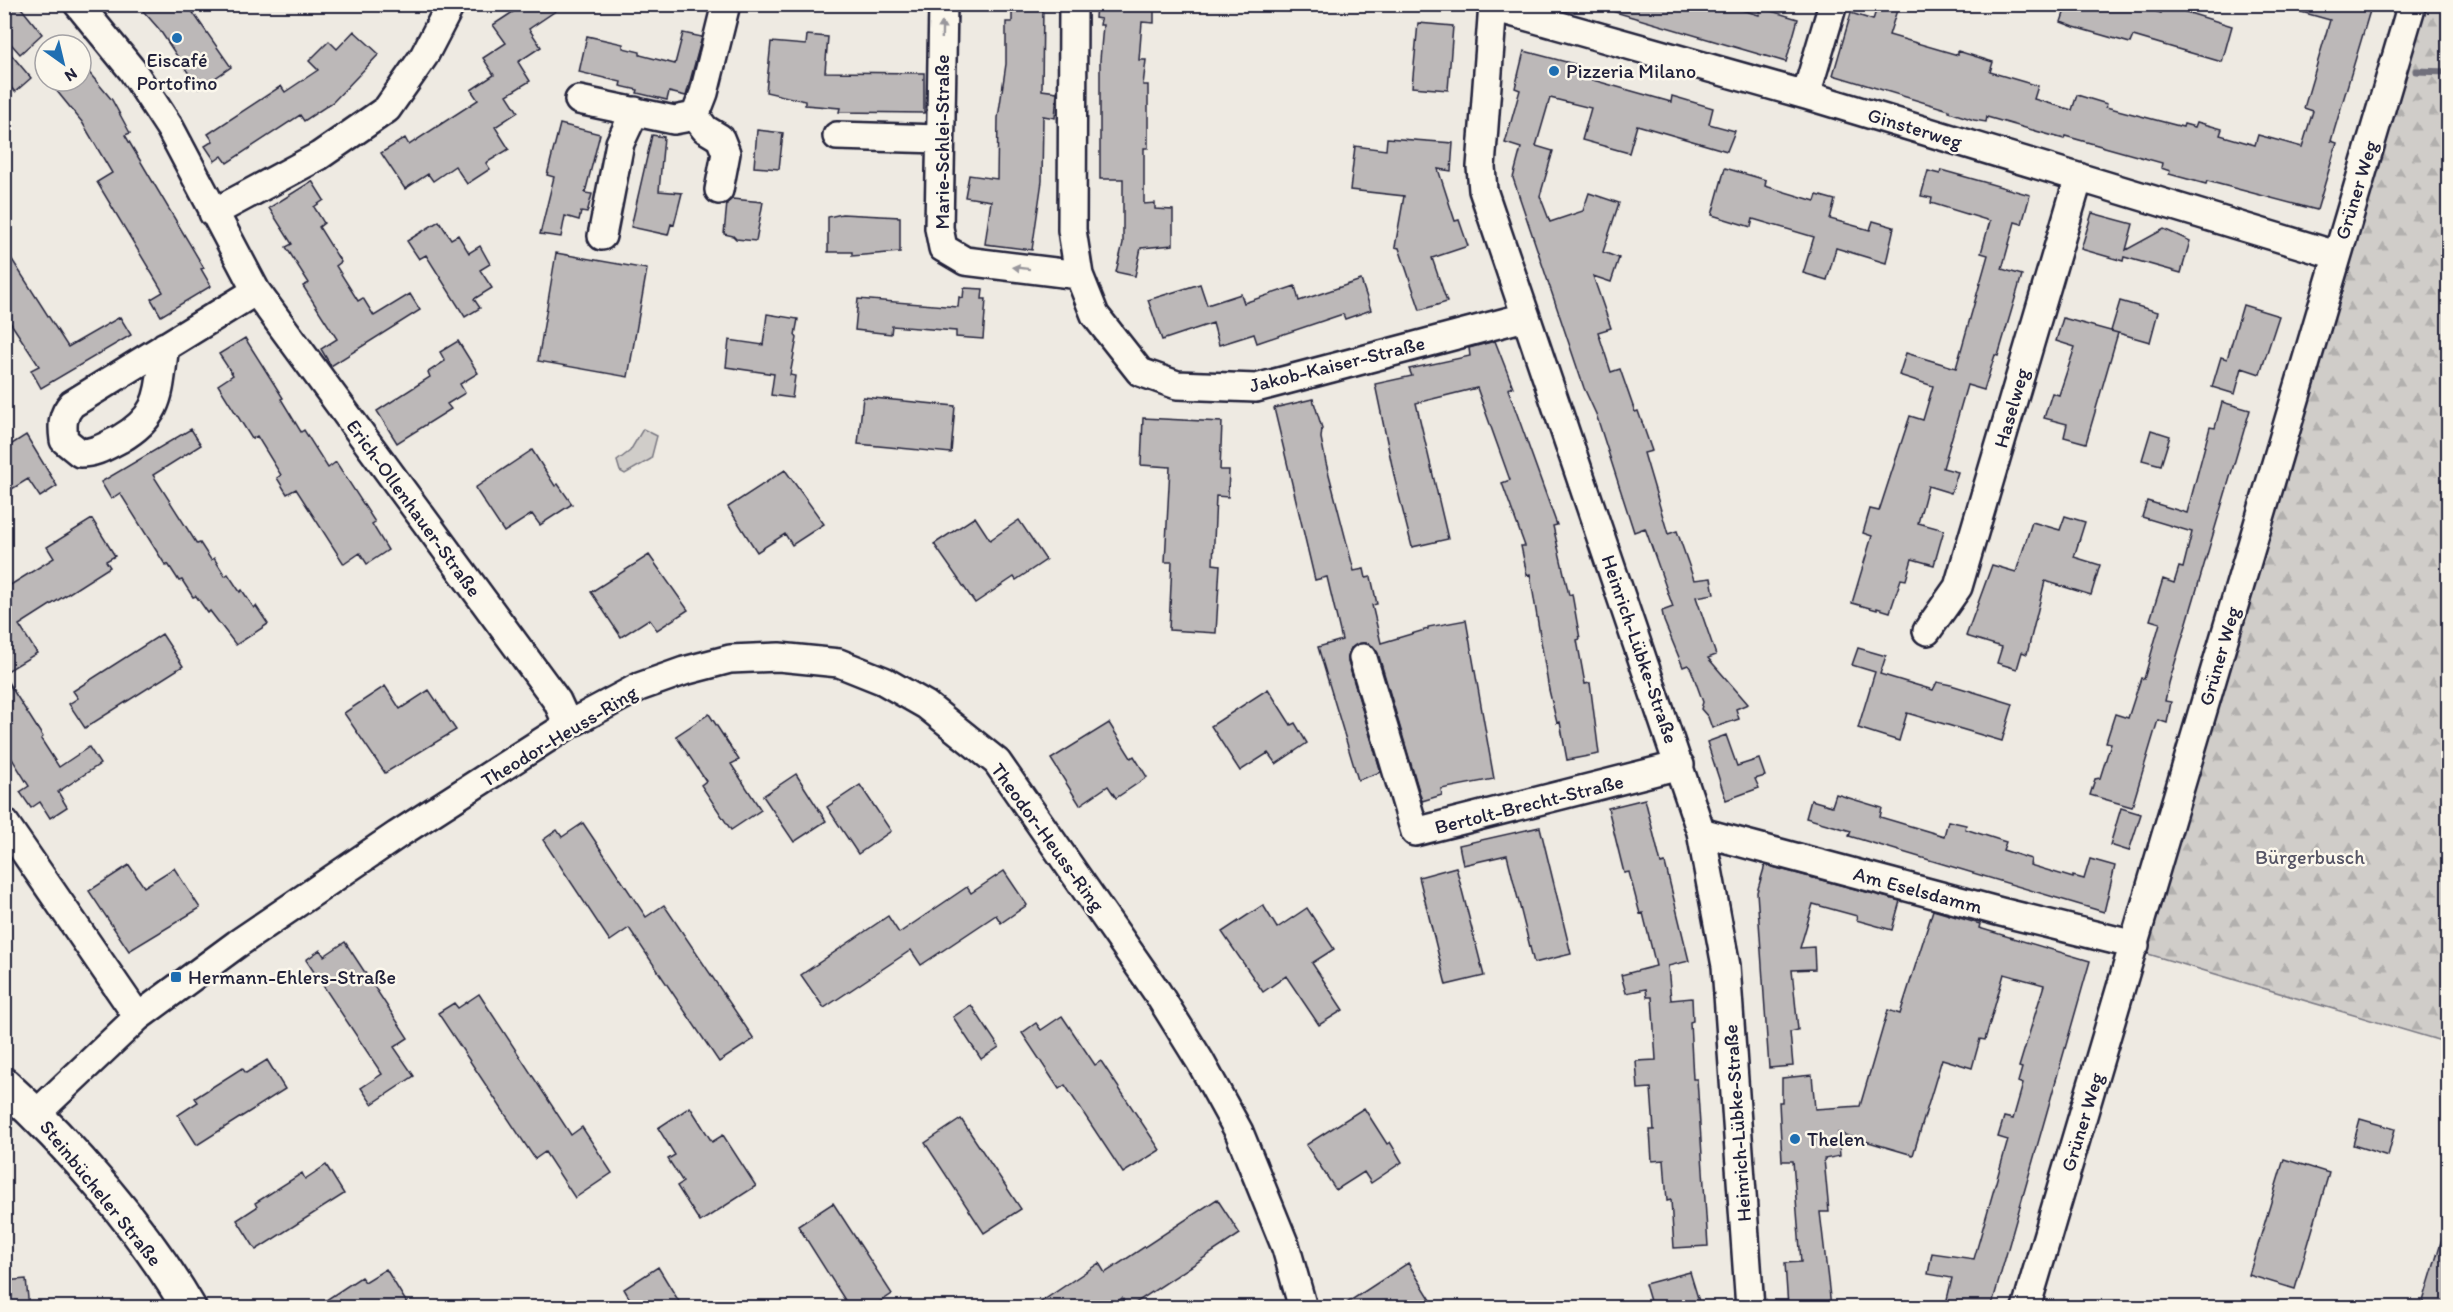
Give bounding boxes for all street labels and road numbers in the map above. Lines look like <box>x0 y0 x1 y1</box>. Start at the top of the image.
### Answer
street label: Marie-Schlei-Straße <box>930 54 954 230</box>
street label: Ginsterweg <box>1865 102 1966 154</box>
street label: Grüner Weg <box>2330 137 2383 242</box>
street label: Jakob-Kaiser-Straße <box>1247 331 1427 397</box>
street label: Haselweg <box>1988 365 2034 451</box>
street label: Erich-Ollenhauer-Straße <box>341 415 487 601</box>
street label: Heinrich-Lübke-Straße <box>1596 552 1684 746</box>
street label: Grüner Weg <box>2193 603 2245 708</box>
street label: Theodor-Heuss-Ring <box>477 680 642 792</box>
street label: Theodor-Heuss-Ring <box>986 758 1110 917</box>
street label: Bertolt-Brecht-Straße <box>1432 769 1626 839</box>
street label: Am Eselsdamm <box>1851 861 1985 919</box>
street label: Heinrich-Lübke-Straße <box>1718 1023 1756 1223</box>
street label: Grüner Weg <box>2056 1069 2109 1174</box>
street label: Steinbücheler Straße <box>35 1115 167 1271</box>

